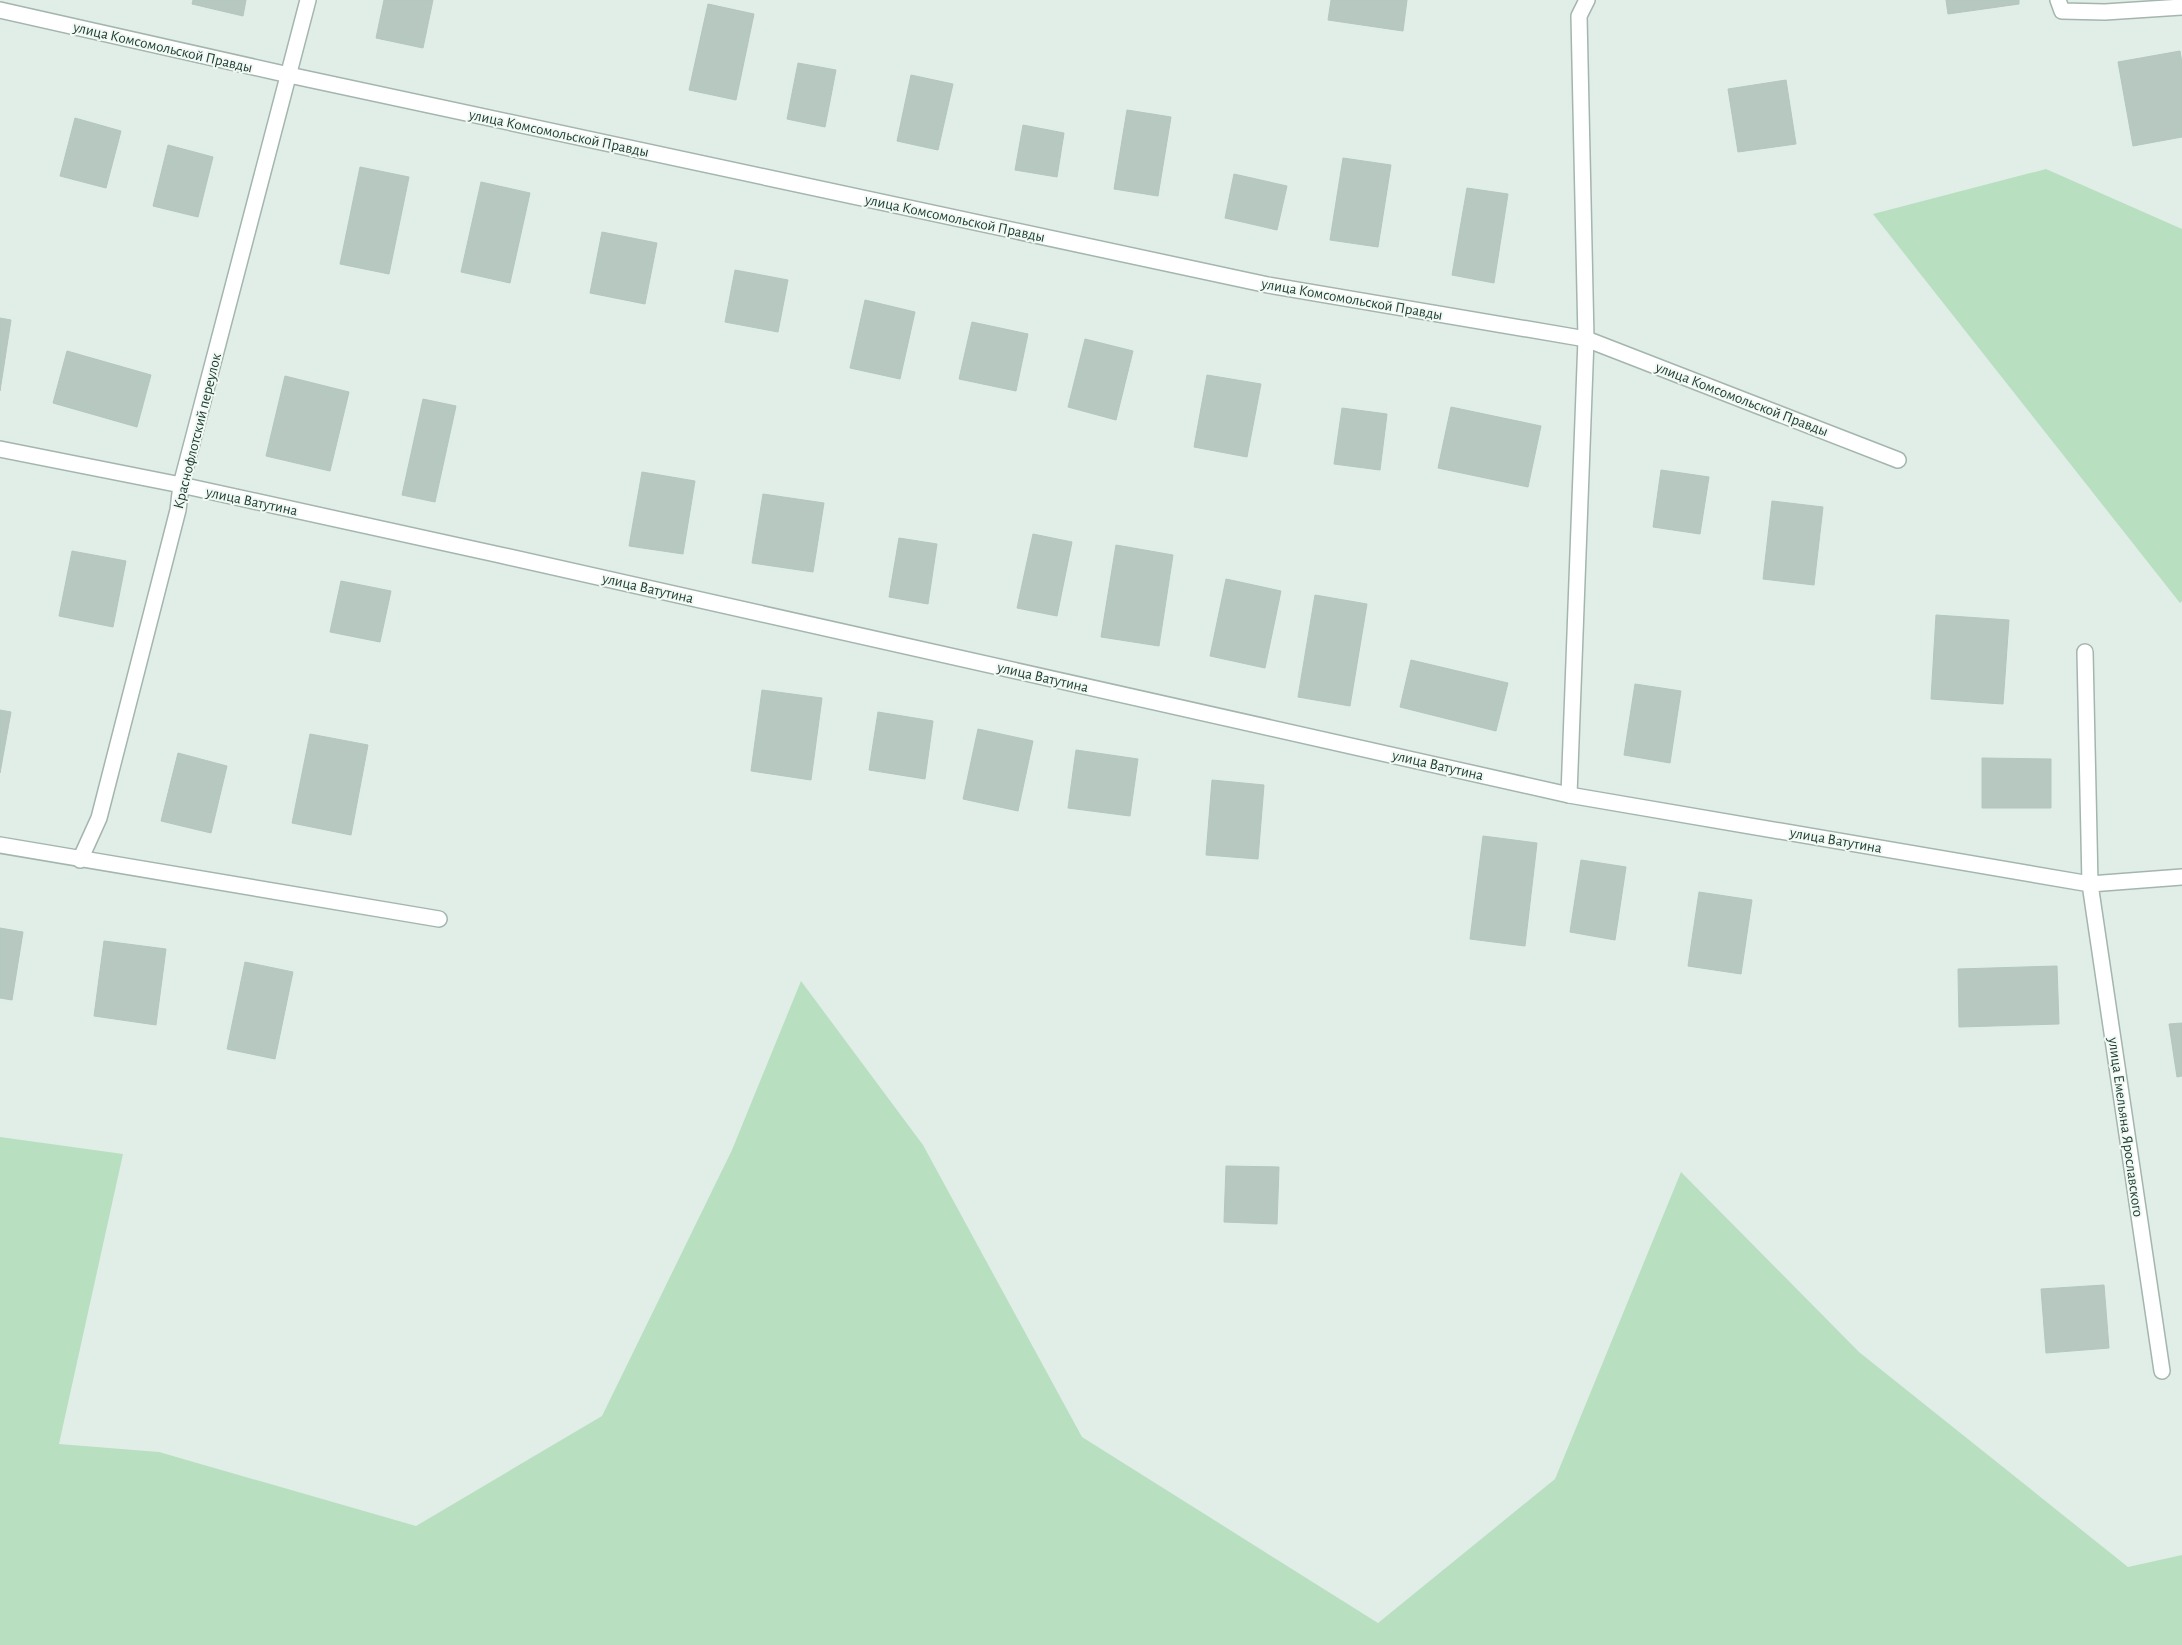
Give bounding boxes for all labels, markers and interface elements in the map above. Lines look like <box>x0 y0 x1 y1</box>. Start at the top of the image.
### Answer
street label: улица Комсомольской Правды <box>71 19 254 75</box>
street label: улица Комсомольской Правды <box>467 107 650 160</box>
street label: улица Комсомольской Правды <box>863 192 1046 245</box>
street label: улица Комсомольской Правды <box>1259 276 1444 323</box>
street label: Краснофлотский переулок <box>171 352 224 510</box>
street label: улица Комсомольской Правды <box>1652 359 1830 439</box>
street label: улица Ватутина <box>204 484 299 519</box>
street label: улица Ватутина <box>600 570 695 606</box>
street label: улица Ватутина <box>995 659 1090 695</box>
street label: улица Ватутина <box>1390 747 1485 783</box>
street label: улица Ватутина <box>1788 825 1883 856</box>
street label: улица Емельяна Ярославского <box>2105 1035 2146 1218</box>

